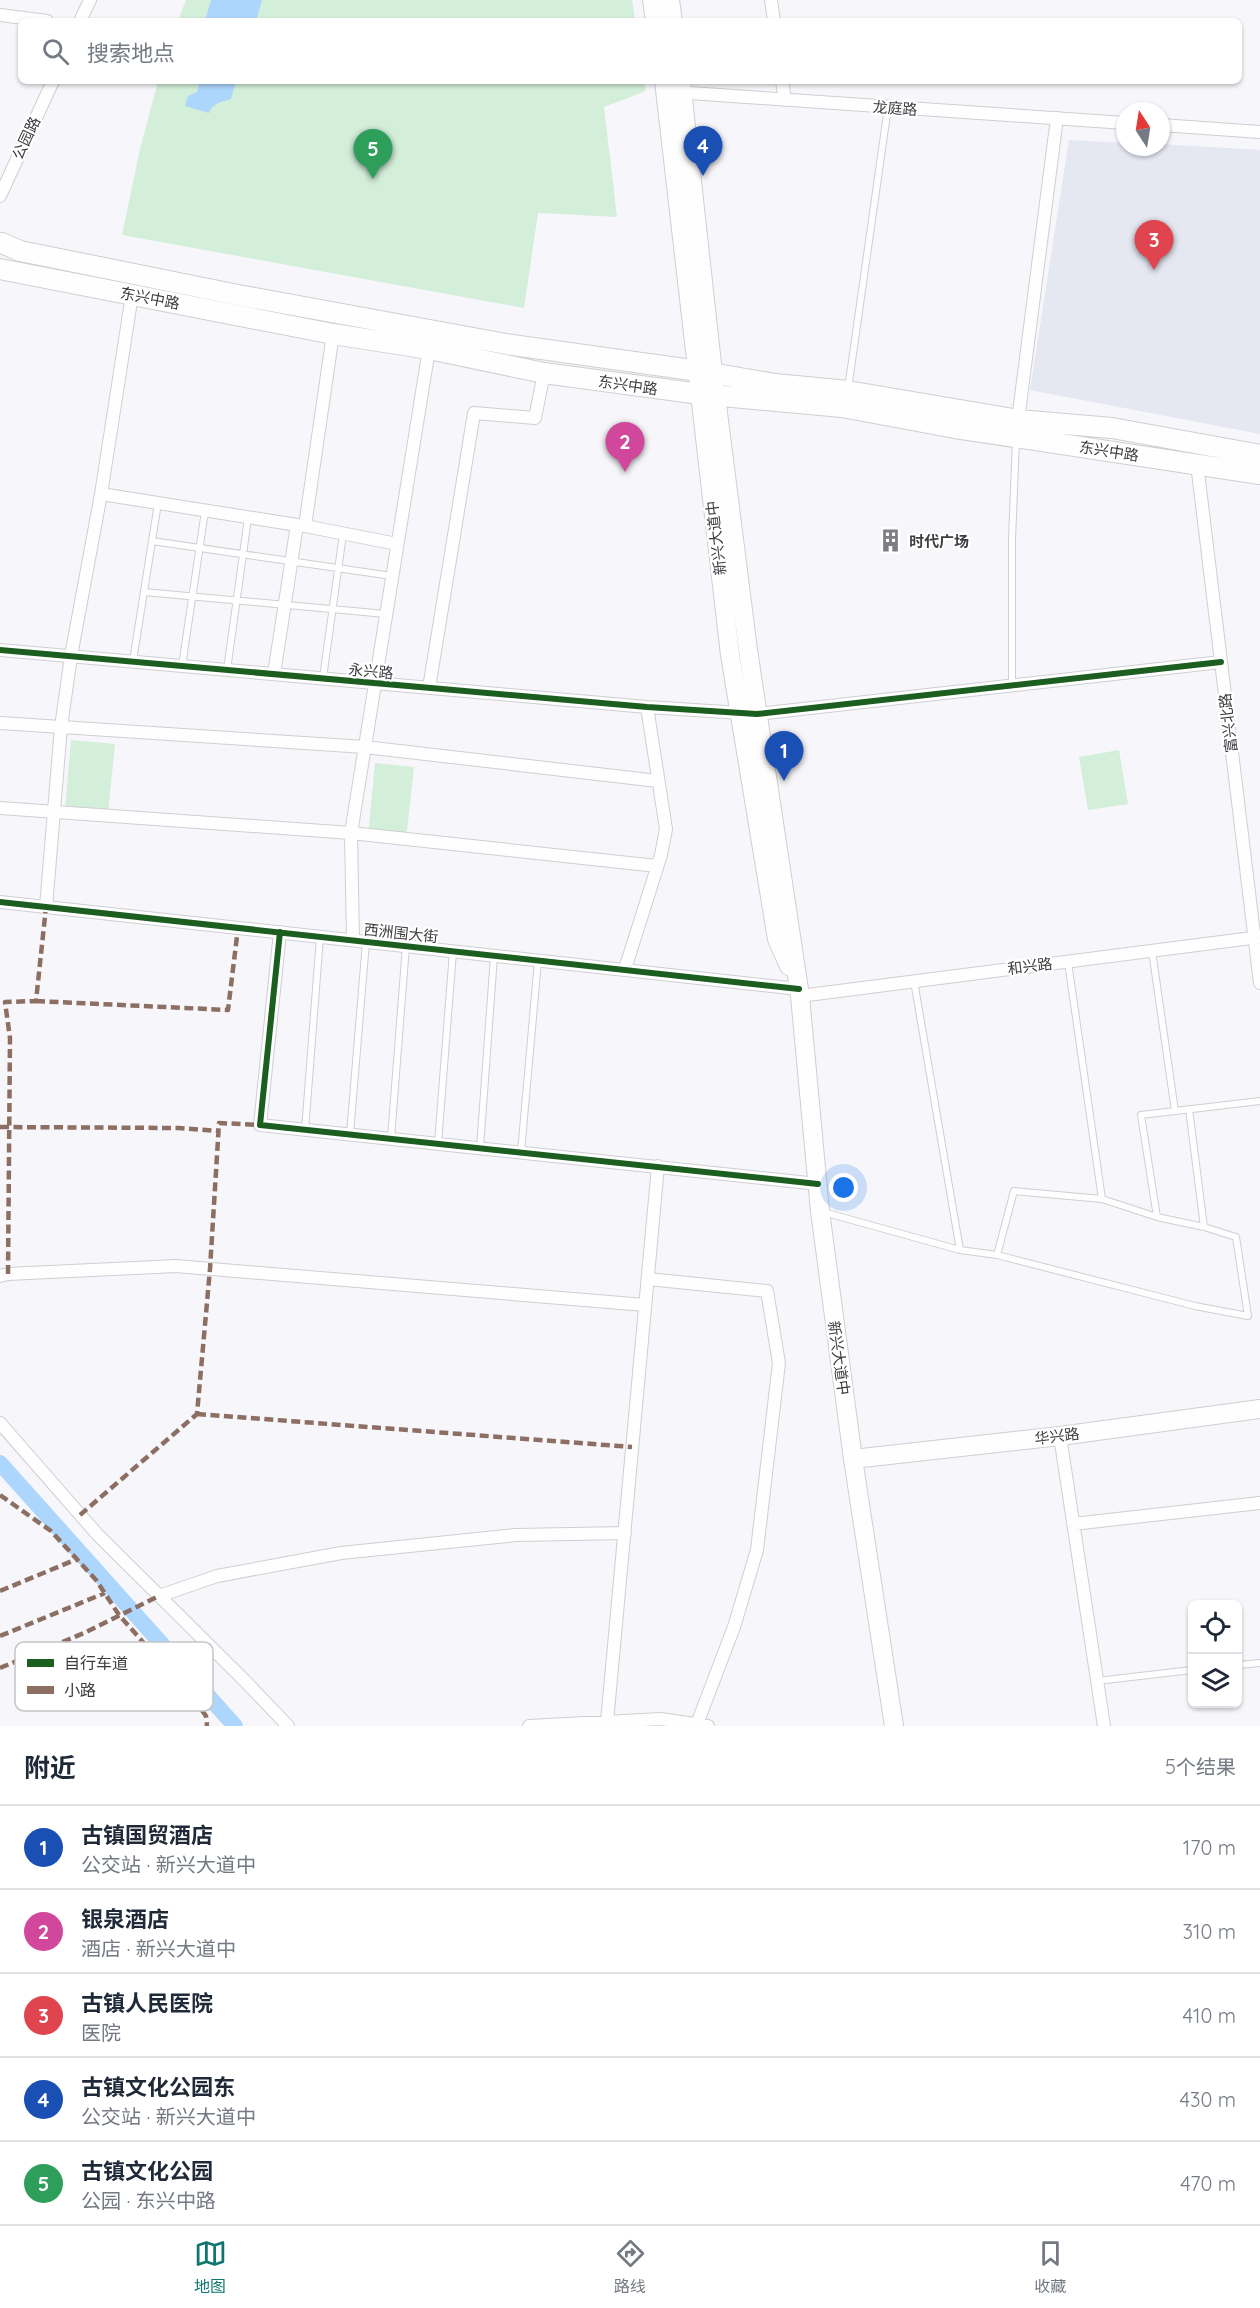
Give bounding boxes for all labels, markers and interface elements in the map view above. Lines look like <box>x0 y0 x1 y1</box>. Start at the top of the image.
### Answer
search box <box>18 18 1242 84</box>
icon: search <box>39 35 72 68</box>
text: 搜索地点 <box>87 39 175 67</box>
street label: 龙庭路 <box>872 97 918 119</box>
north arrow <box>1116 102 1170 156</box>
street label: 公园路 <box>8 114 44 162</box>
pin: 4 <box>684 126 722 176</box>
pin: 5 <box>354 130 392 179</box>
pin: 3 <box>1134 220 1174 270</box>
street label: 东兴中路 <box>119 283 181 313</box>
street label: 东兴中路 <box>597 371 659 399</box>
pin: 2 <box>606 422 644 472</box>
street label: 东兴中路 <box>1078 437 1140 465</box>
street label: 新兴大道中 <box>702 500 730 576</box>
building icon: 时代广场 <box>878 528 904 554</box>
place label: 时代广场 <box>909 532 969 551</box>
street label: 永兴路 <box>348 660 394 682</box>
street label: 富兴北路 <box>1215 692 1241 754</box>
pin: 1 <box>764 732 804 781</box>
street label: 西洲围大街 <box>363 920 439 946</box>
street label: 和兴路 <box>1007 954 1053 978</box>
your location <box>829 1173 858 1202</box>
street label: 新兴大道中 <box>824 1320 854 1396</box>
street label: 华兴路 <box>1034 1424 1080 1448</box>
map controls <box>1188 1600 1242 1708</box>
button: locate <box>1188 1600 1242 1654</box>
legend <box>15 1642 213 1711</box>
text: 自行车道 <box>64 1653 128 1673</box>
button: layers <box>1188 1654 1242 1708</box>
text: 小路 <box>64 1680 96 1700</box>
text: 附近 <box>24 1751 76 1784</box>
text: 5个结果 <box>1165 1754 1236 1779</box>
text: 古镇国贸酒店 <box>81 1821 213 1849</box>
text: 1 <box>40 1835 47 1860</box>
text: 170 m <box>1183 1835 1236 1860</box>
text: 公交站 · 新兴大道中 <box>81 1852 256 1877</box>
text: 银泉酒店 <box>81 1905 169 1933</box>
text: 2 <box>38 1919 49 1944</box>
text: 310 m <box>1183 1919 1236 1944</box>
text: 酒店 · 新兴大道中 <box>81 1936 236 1961</box>
text: 古镇人民医院 <box>81 1989 213 2017</box>
text: 3 <box>38 2003 49 2028</box>
text: 410 m <box>1183 2003 1236 2028</box>
text: 医院 <box>81 2020 121 2045</box>
text: 古镇文化公园东 <box>81 2073 235 2101</box>
text: 4 <box>38 2087 49 2112</box>
text: 430 m <box>1179 2087 1236 2112</box>
text: 公交站 · 新兴大道中 <box>81 2104 256 2129</box>
text: 古镇文化公园 <box>81 2157 213 2185</box>
text: 5 <box>38 2171 49 2196</box>
text: 470 m <box>1180 2171 1236 2196</box>
text: 公园 · 东兴中路 <box>81 2188 216 2213</box>
tab: 地图 <box>194 2237 227 2297</box>
tab: 路线 <box>614 2237 647 2297</box>
tab: 收藏 <box>1034 2237 1067 2297</box>

